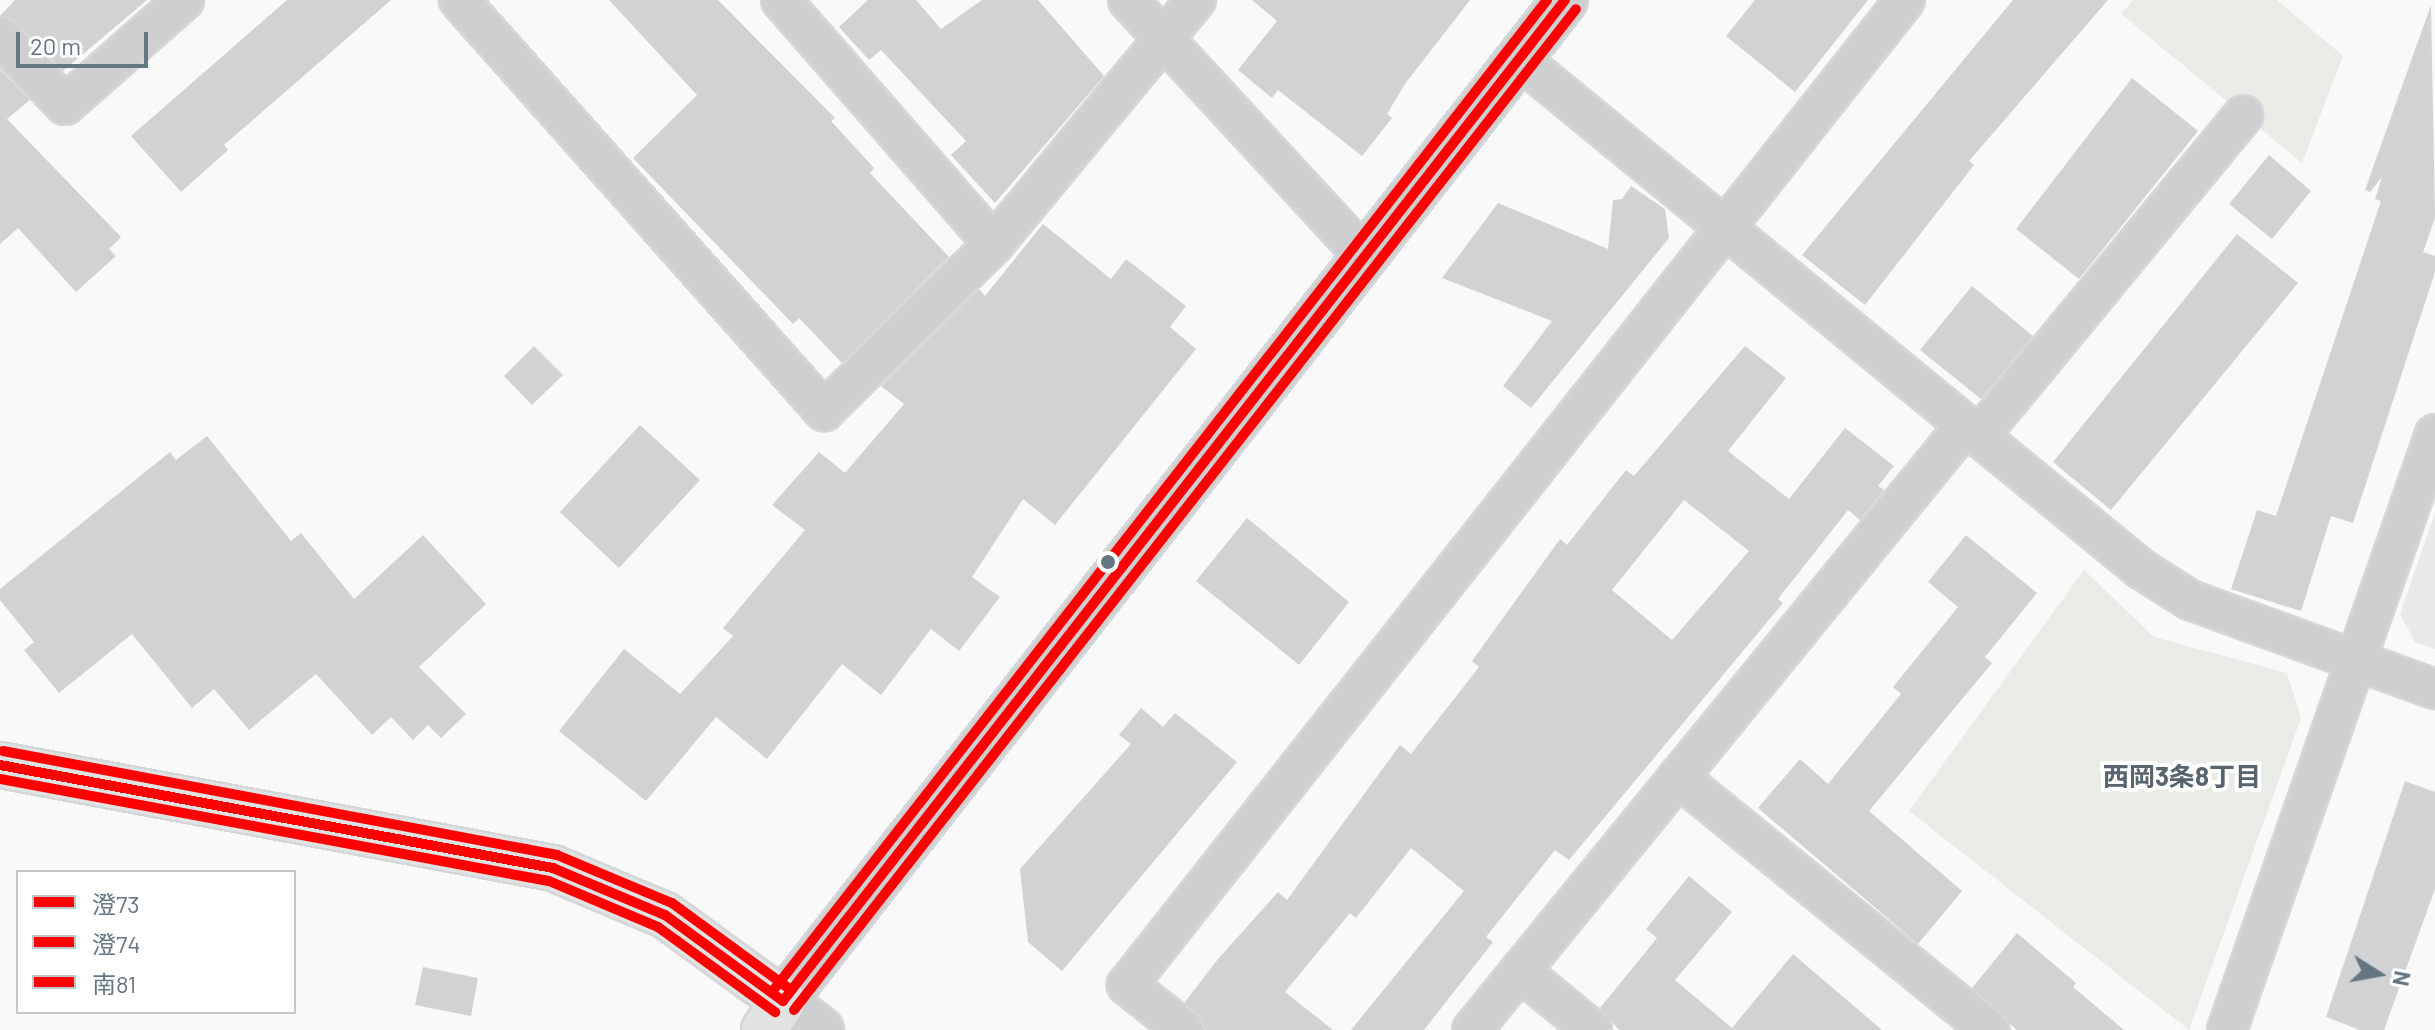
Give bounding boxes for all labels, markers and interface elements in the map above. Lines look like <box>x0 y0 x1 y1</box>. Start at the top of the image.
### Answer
scale bar <box>20 16 152 66</box>
text: 20 m <box>30 31 81 60</box>
unlabelled marker <box>1100 554 1116 570</box>
district label: 西岡3条8丁目 <box>2103 760 2261 792</box>
legend <box>16 870 296 1014</box>
text: 澄73 <box>92 889 140 918</box>
text: 澄74 <box>92 929 141 958</box>
north arrow <box>2339 934 2419 1014</box>
text: 南81 <box>92 969 136 998</box>
text: N <box>2388 969 2417 988</box>

